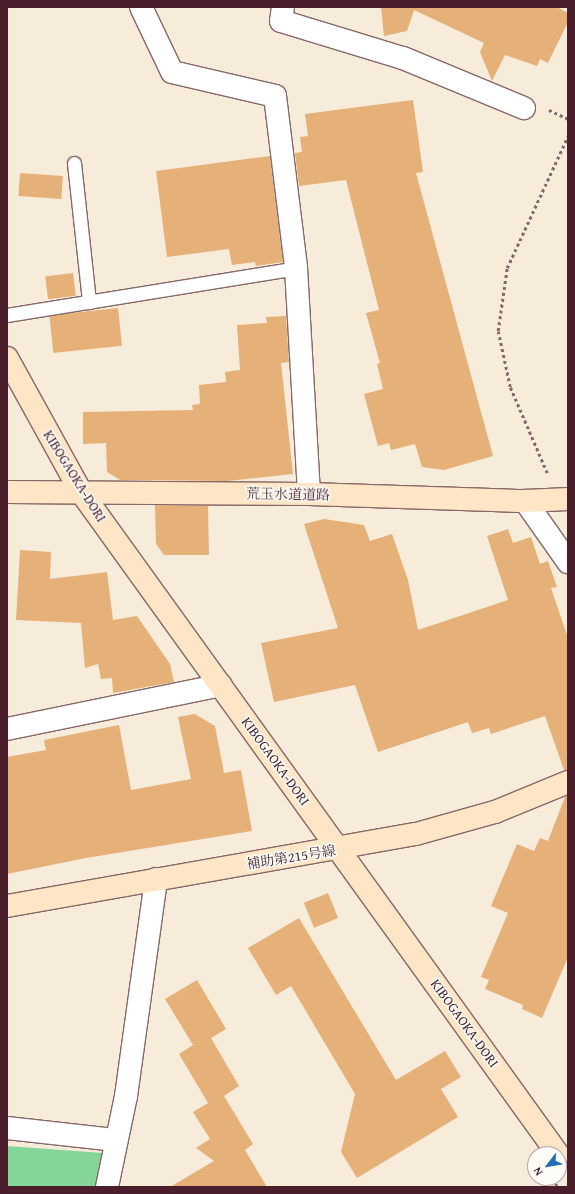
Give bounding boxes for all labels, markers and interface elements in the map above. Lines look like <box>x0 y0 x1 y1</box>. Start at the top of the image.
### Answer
street label: KIBOGAOKA-DORI <box>40 427 110 525</box>
street label: 荒玉水道道路 <box>246 485 330 503</box>
street label: KIBOGAOKA-DORI <box>238 714 314 808</box>
street label: 補助第215号線 <box>245 842 337 872</box>
street label: KIBOGAOKA-DORI <box>427 976 503 1070</box>
north arrow <box>527 1146 567 1186</box>
text: N <box>529 1164 546 1179</box>

